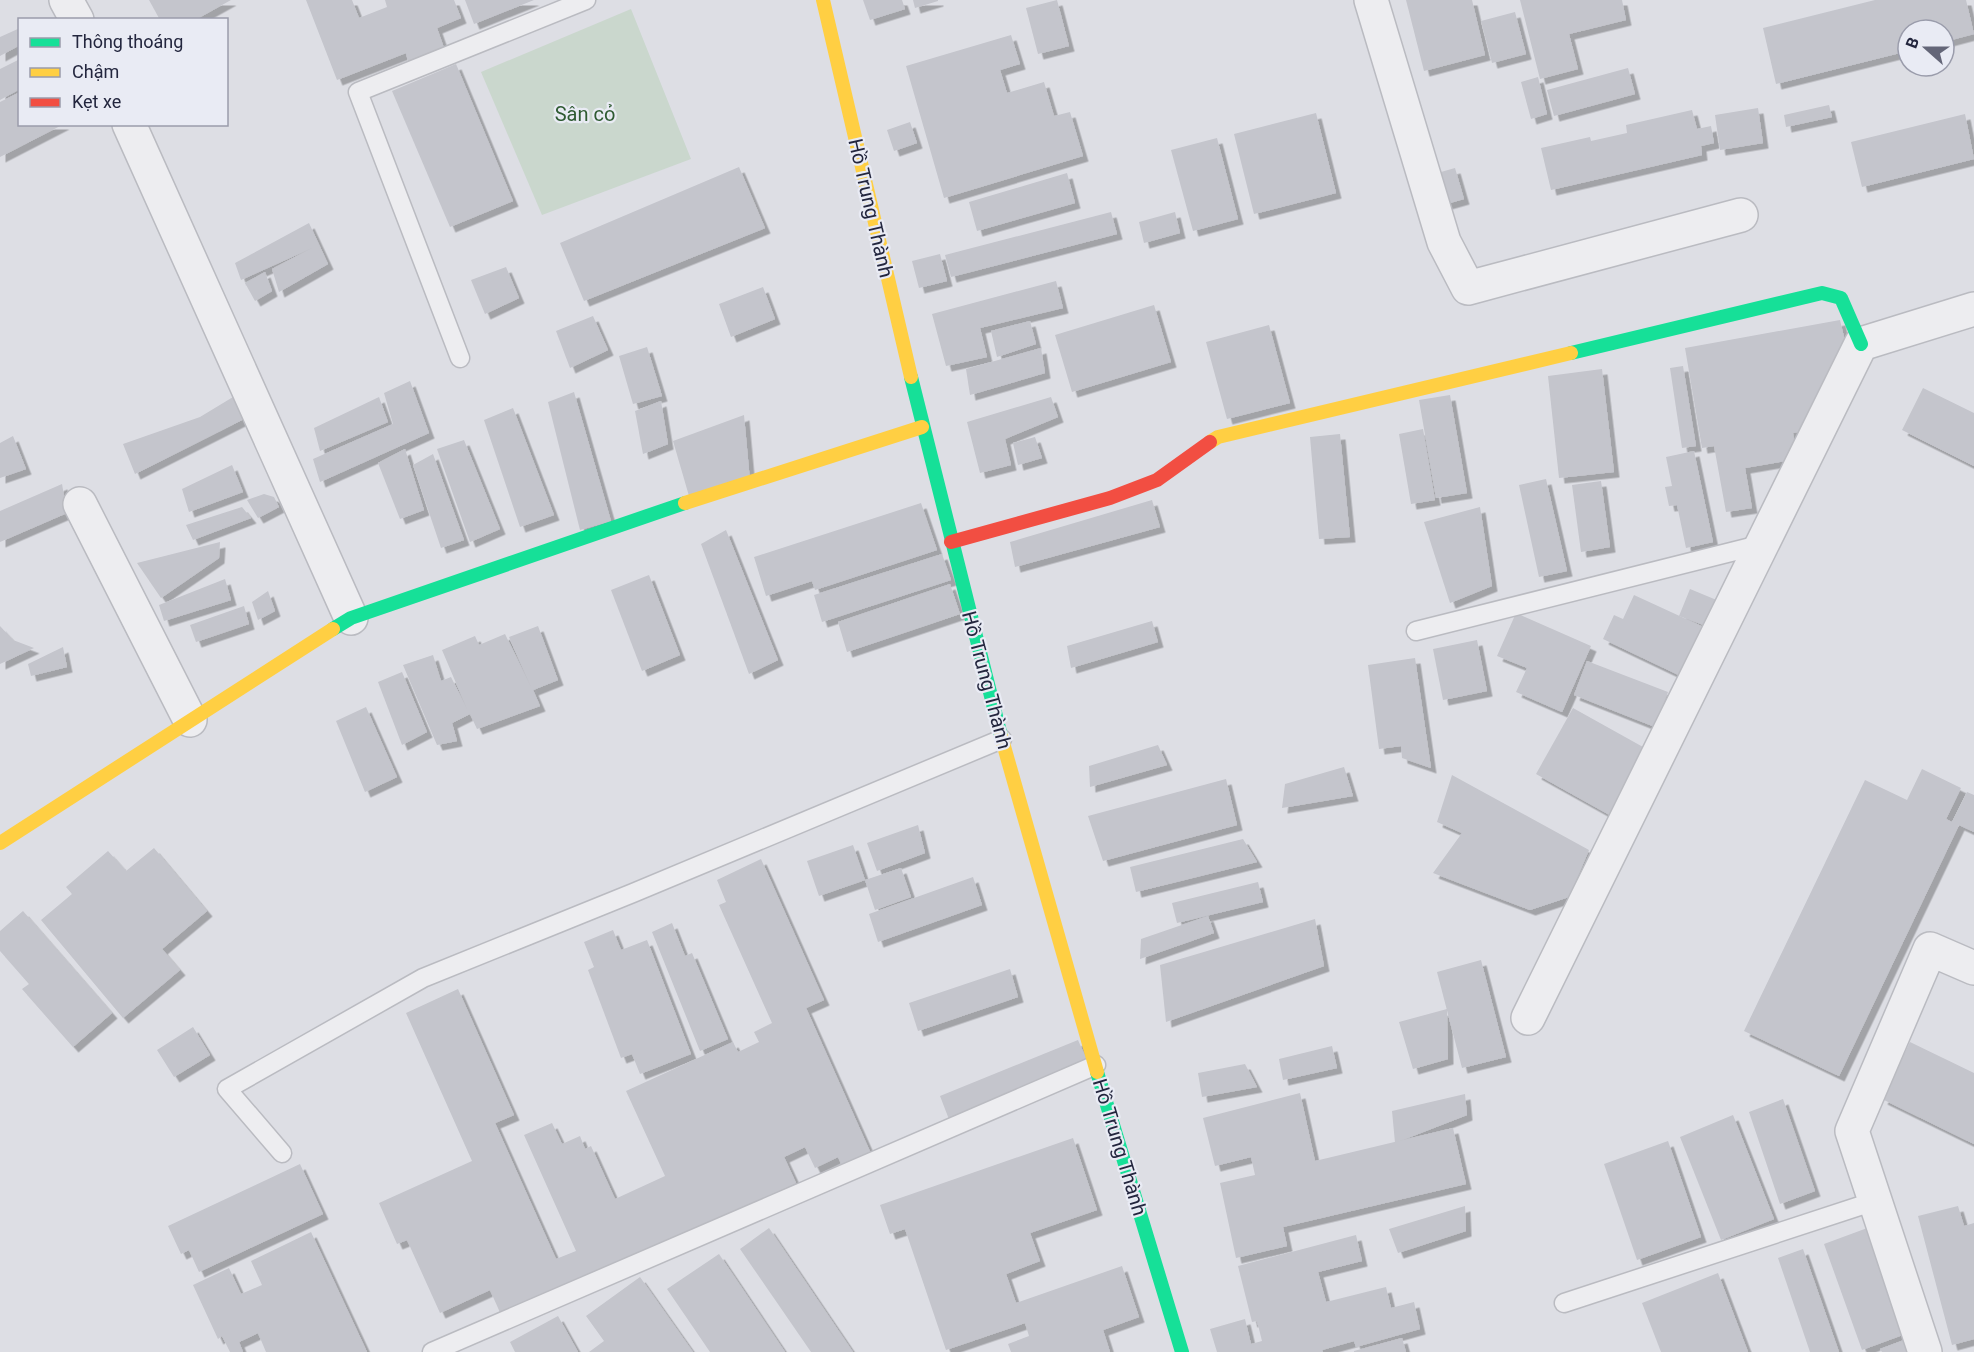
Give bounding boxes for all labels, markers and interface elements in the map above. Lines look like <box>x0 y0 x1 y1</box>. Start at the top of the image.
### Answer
legend <box>18 18 228 126</box>
north arrow <box>1896 18 1956 78</box>
text: Thông thoáng <box>72 31 183 52</box>
text: B <box>1902 35 1923 51</box>
text: Chậm <box>72 61 119 82</box>
text: Kẹt xe <box>72 91 121 112</box>
park label: Sân cỏ <box>555 102 615 126</box>
street label: Hồ Trung Thành <box>843 136 899 280</box>
street label: Hồ Trung Thành <box>957 608 1017 752</box>
street label: Hồ Trung Thành <box>1088 1076 1152 1218</box>

